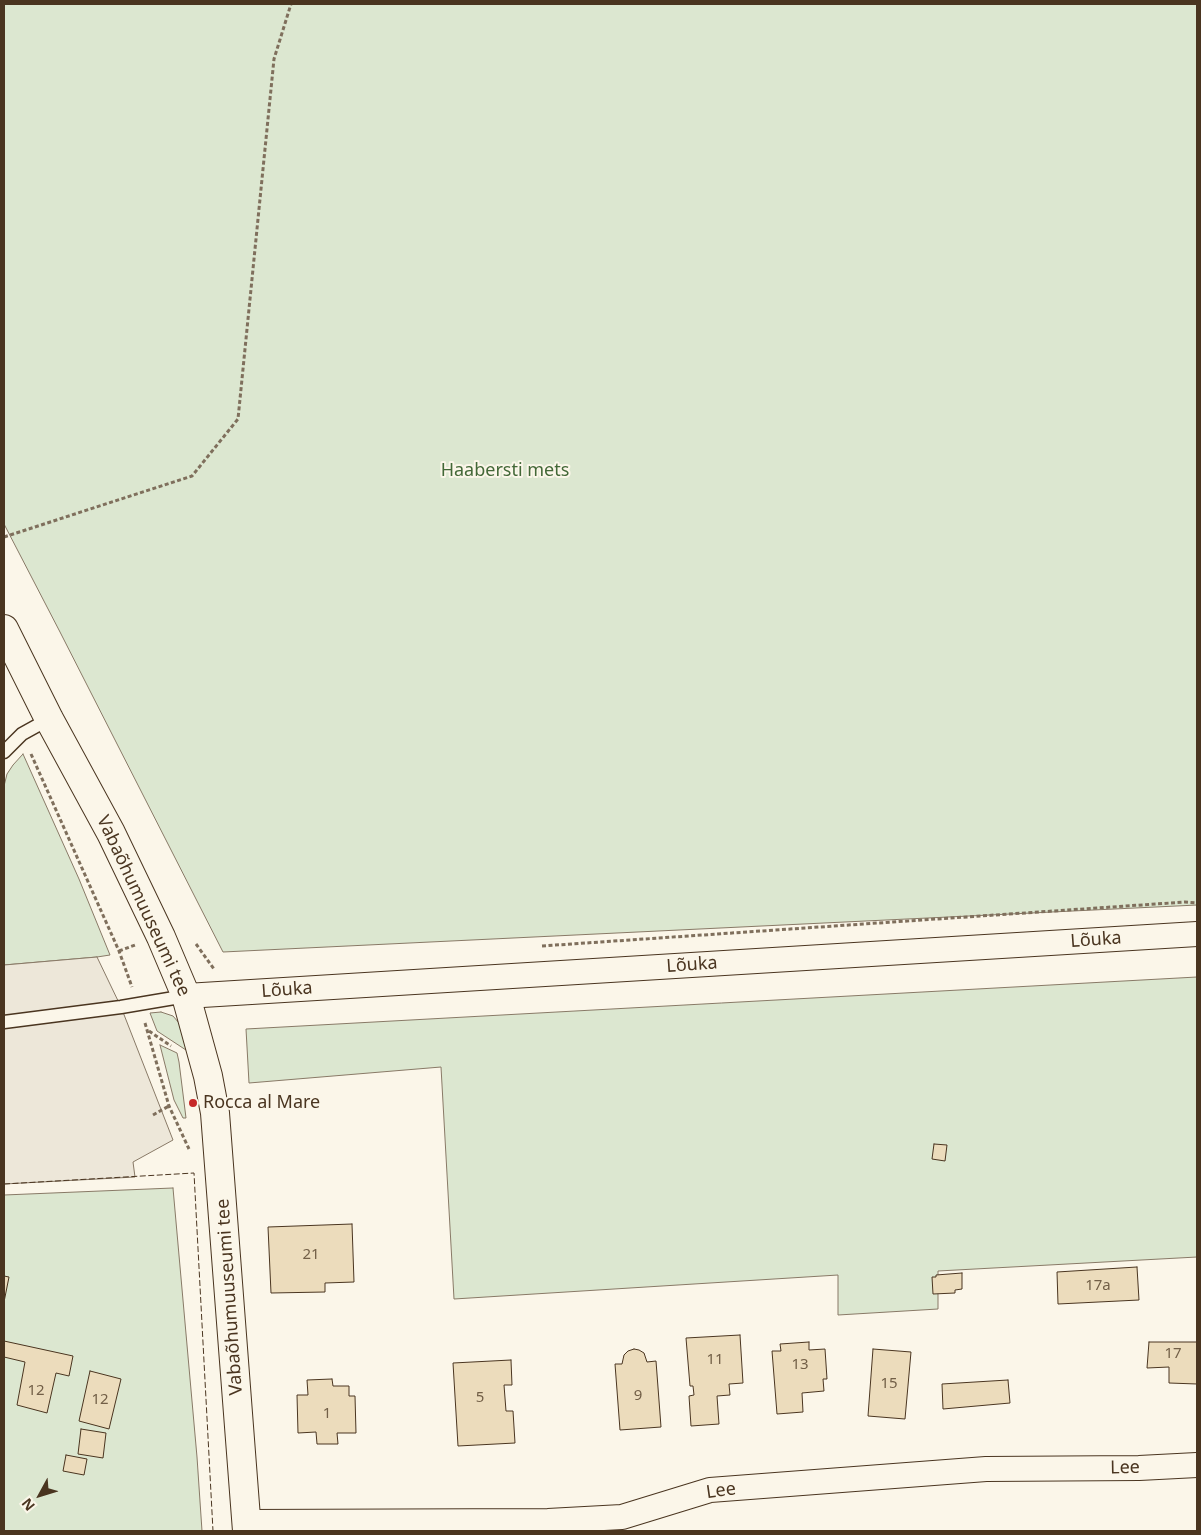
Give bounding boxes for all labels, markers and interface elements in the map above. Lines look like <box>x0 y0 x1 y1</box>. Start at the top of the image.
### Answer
park label: Haabersti mets <box>441 460 569 482</box>
street label: Vabaõhumuuseumi tee <box>92 812 194 1000</box>
street label: Lõuka <box>1070 927 1122 953</box>
street label: Lõuka <box>666 952 718 978</box>
street label: Lõuka <box>261 977 313 1003</box>
place label: Rocca al Mare <box>203 1092 320 1114</box>
marker: Rocca al Mare <box>187 1097 199 1109</box>
street label: Vabaõhumuuseumi tee <box>212 1198 248 1396</box>
house number: 21 <box>302 1246 320 1264</box>
house number: 17a <box>1085 1277 1111 1295</box>
house number: 17 <box>1164 1345 1182 1363</box>
house number: 11 <box>706 1351 724 1369</box>
house number: 13 <box>791 1356 809 1374</box>
house number: 15 <box>880 1375 898 1393</box>
house number: 12 <box>27 1382 45 1400</box>
house number: 9 <box>634 1387 642 1405</box>
house number: 5 <box>476 1389 484 1407</box>
house number: 12 <box>91 1391 109 1409</box>
house number: 1 <box>323 1405 331 1423</box>
street label: Lee <box>1110 1457 1140 1479</box>
north arrow <box>15 1470 65 1520</box>
street label: Lee <box>705 1478 737 1504</box>
text: N <box>17 1494 39 1515</box>

